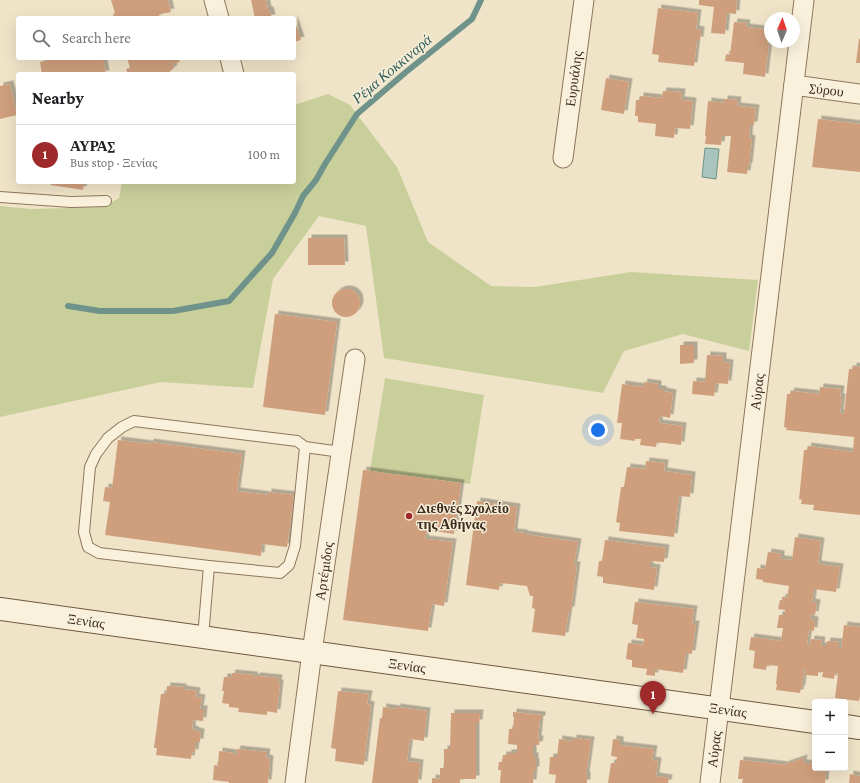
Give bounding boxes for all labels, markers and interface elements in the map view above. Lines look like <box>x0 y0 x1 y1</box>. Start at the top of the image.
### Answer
north arrow <box>764 12 800 48</box>
search box <box>16 16 296 60</box>
icon: search <box>30 27 52 49</box>
text: Search here <box>62 30 131 46</box>
water label: Ρέμα Κοκκιναρά <box>348 30 436 108</box>
street label: Ευρυάλης <box>562 49 585 108</box>
street label: Σύρου <box>808 79 845 100</box>
text: Nearby <box>32 89 84 108</box>
text: ΑΥΡΑΣ <box>70 138 115 154</box>
text: 1 <box>43 147 47 162</box>
text: 100 m <box>248 147 280 162</box>
text: Bus stop · Ξενίας <box>70 155 157 170</box>
street label: Αύρας <box>747 372 767 411</box>
your location <box>588 420 608 440</box>
place label: Διεθνές Σχολείο της Αθήνας <box>417 500 509 532</box>
marker: Διεθνές Σχολείο της Αθήνας <box>404 511 414 521</box>
street label: Αρτέμιδος <box>312 540 336 601</box>
street label: Ξενίας <box>66 610 107 632</box>
street label: Ξενίας <box>387 655 427 676</box>
pin: 1 <box>640 681 666 714</box>
street label: Ξενίας <box>708 699 748 721</box>
map controls <box>812 699 848 771</box>
button: + <box>812 699 848 735</box>
street label: Αύρας <box>704 729 724 769</box>
button: − <box>812 735 848 771</box>

